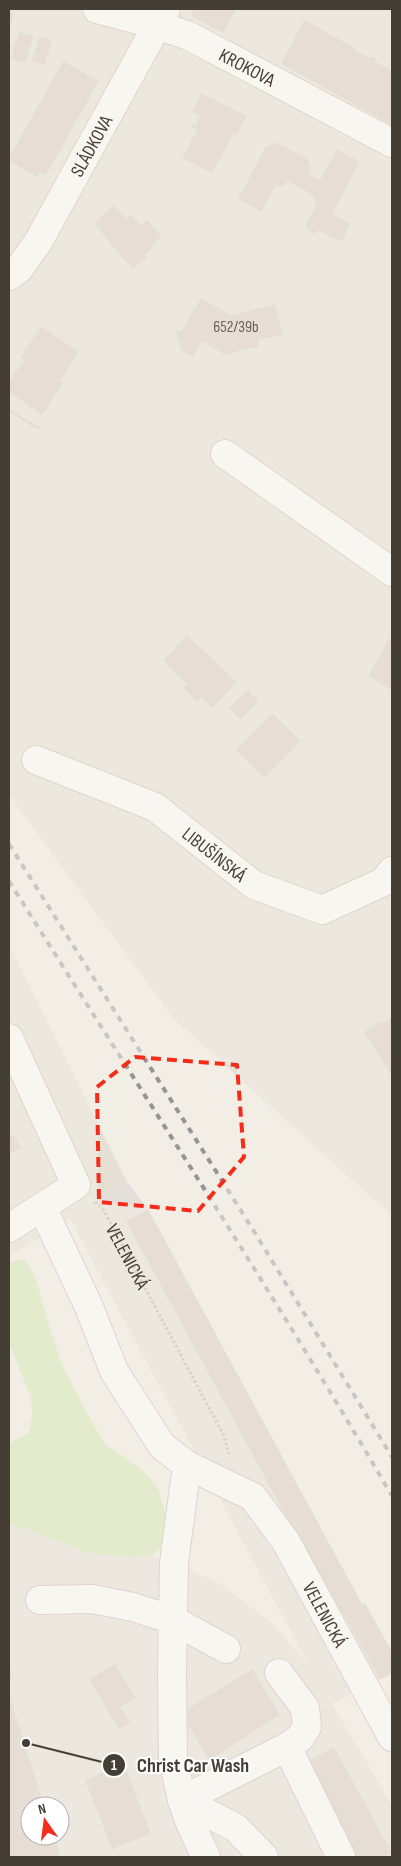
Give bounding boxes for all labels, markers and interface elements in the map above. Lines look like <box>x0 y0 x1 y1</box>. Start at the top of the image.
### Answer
street label: KROKOVA <box>215 44 280 93</box>
street label: SLÁDKOVA <box>66 111 119 181</box>
house number: 652/39b <box>213 318 259 337</box>
street label: LIBUŠÍNSKÁ <box>177 823 251 888</box>
street label: VELENICKÁ <box>100 1220 154 1294</box>
street label: VELENICKÁ <box>297 1578 351 1652</box>
callout: Christ Car Wash <box>102 1748 259 1783</box>
text: Christ Car Wash <box>137 1754 249 1778</box>
text: 1 <box>111 1756 117 1775</box>
north arrow <box>20 1796 70 1846</box>
text: N <box>36 1800 48 1818</box>

